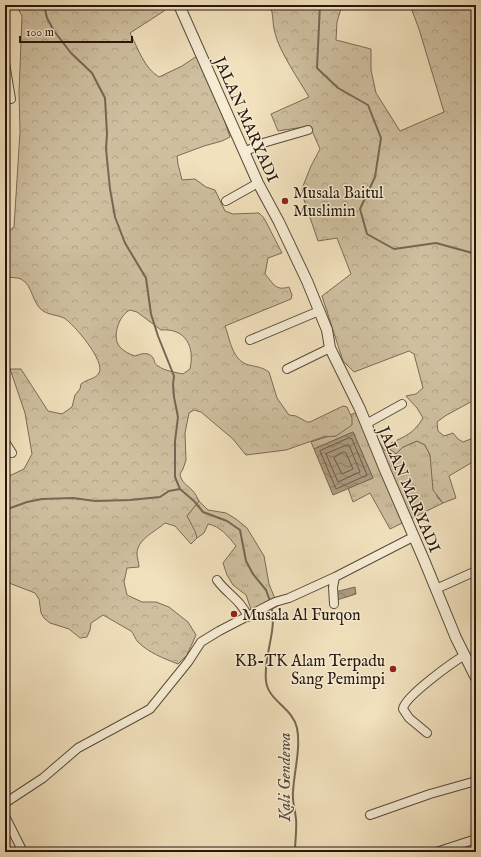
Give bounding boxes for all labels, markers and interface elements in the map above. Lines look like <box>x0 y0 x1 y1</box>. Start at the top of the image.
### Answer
scale bar <box>20 18 132 44</box>
text: 100 m <box>26 25 54 40</box>
street label: JALAN MARYADI <box>208 52 282 186</box>
place label: Musala Baitul Muslimin <box>293 184 384 222</box>
marker: Musala Baitul Muslimin <box>280 196 290 206</box>
street label: JALAN MARYADI <box>372 422 444 556</box>
place label: Musala Al Furqon <box>242 606 361 626</box>
marker: Musala Al Furqon <box>229 609 239 619</box>
place label: KB-TK Alam Terpadu Sang Pemimpi <box>235 652 385 690</box>
marker: KB-TK Alam Terpadu Sang Pemimpi <box>388 664 398 674</box>
water label: Kali Gendewa <box>275 732 296 823</box>

